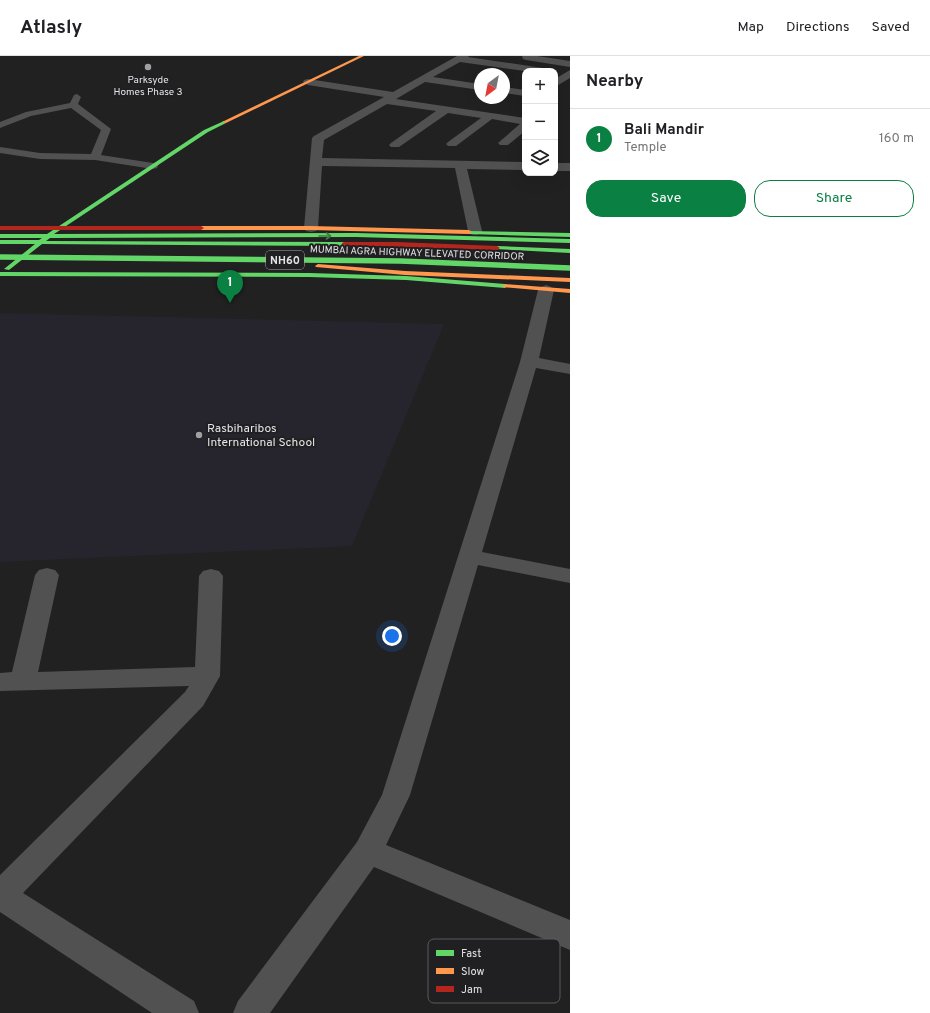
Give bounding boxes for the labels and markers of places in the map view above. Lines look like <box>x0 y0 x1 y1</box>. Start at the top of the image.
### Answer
marker: Parksyde Homes Phase 3 <box>143 62 153 72</box>
place label: Parksyde Homes Phase 3 <box>113 74 183 99</box>
pin: 1 <box>217 270 243 303</box>
place label: Rasbiharibos International School <box>207 421 315 451</box>
marker: Rasbiharibos International School <box>194 430 204 440</box>

